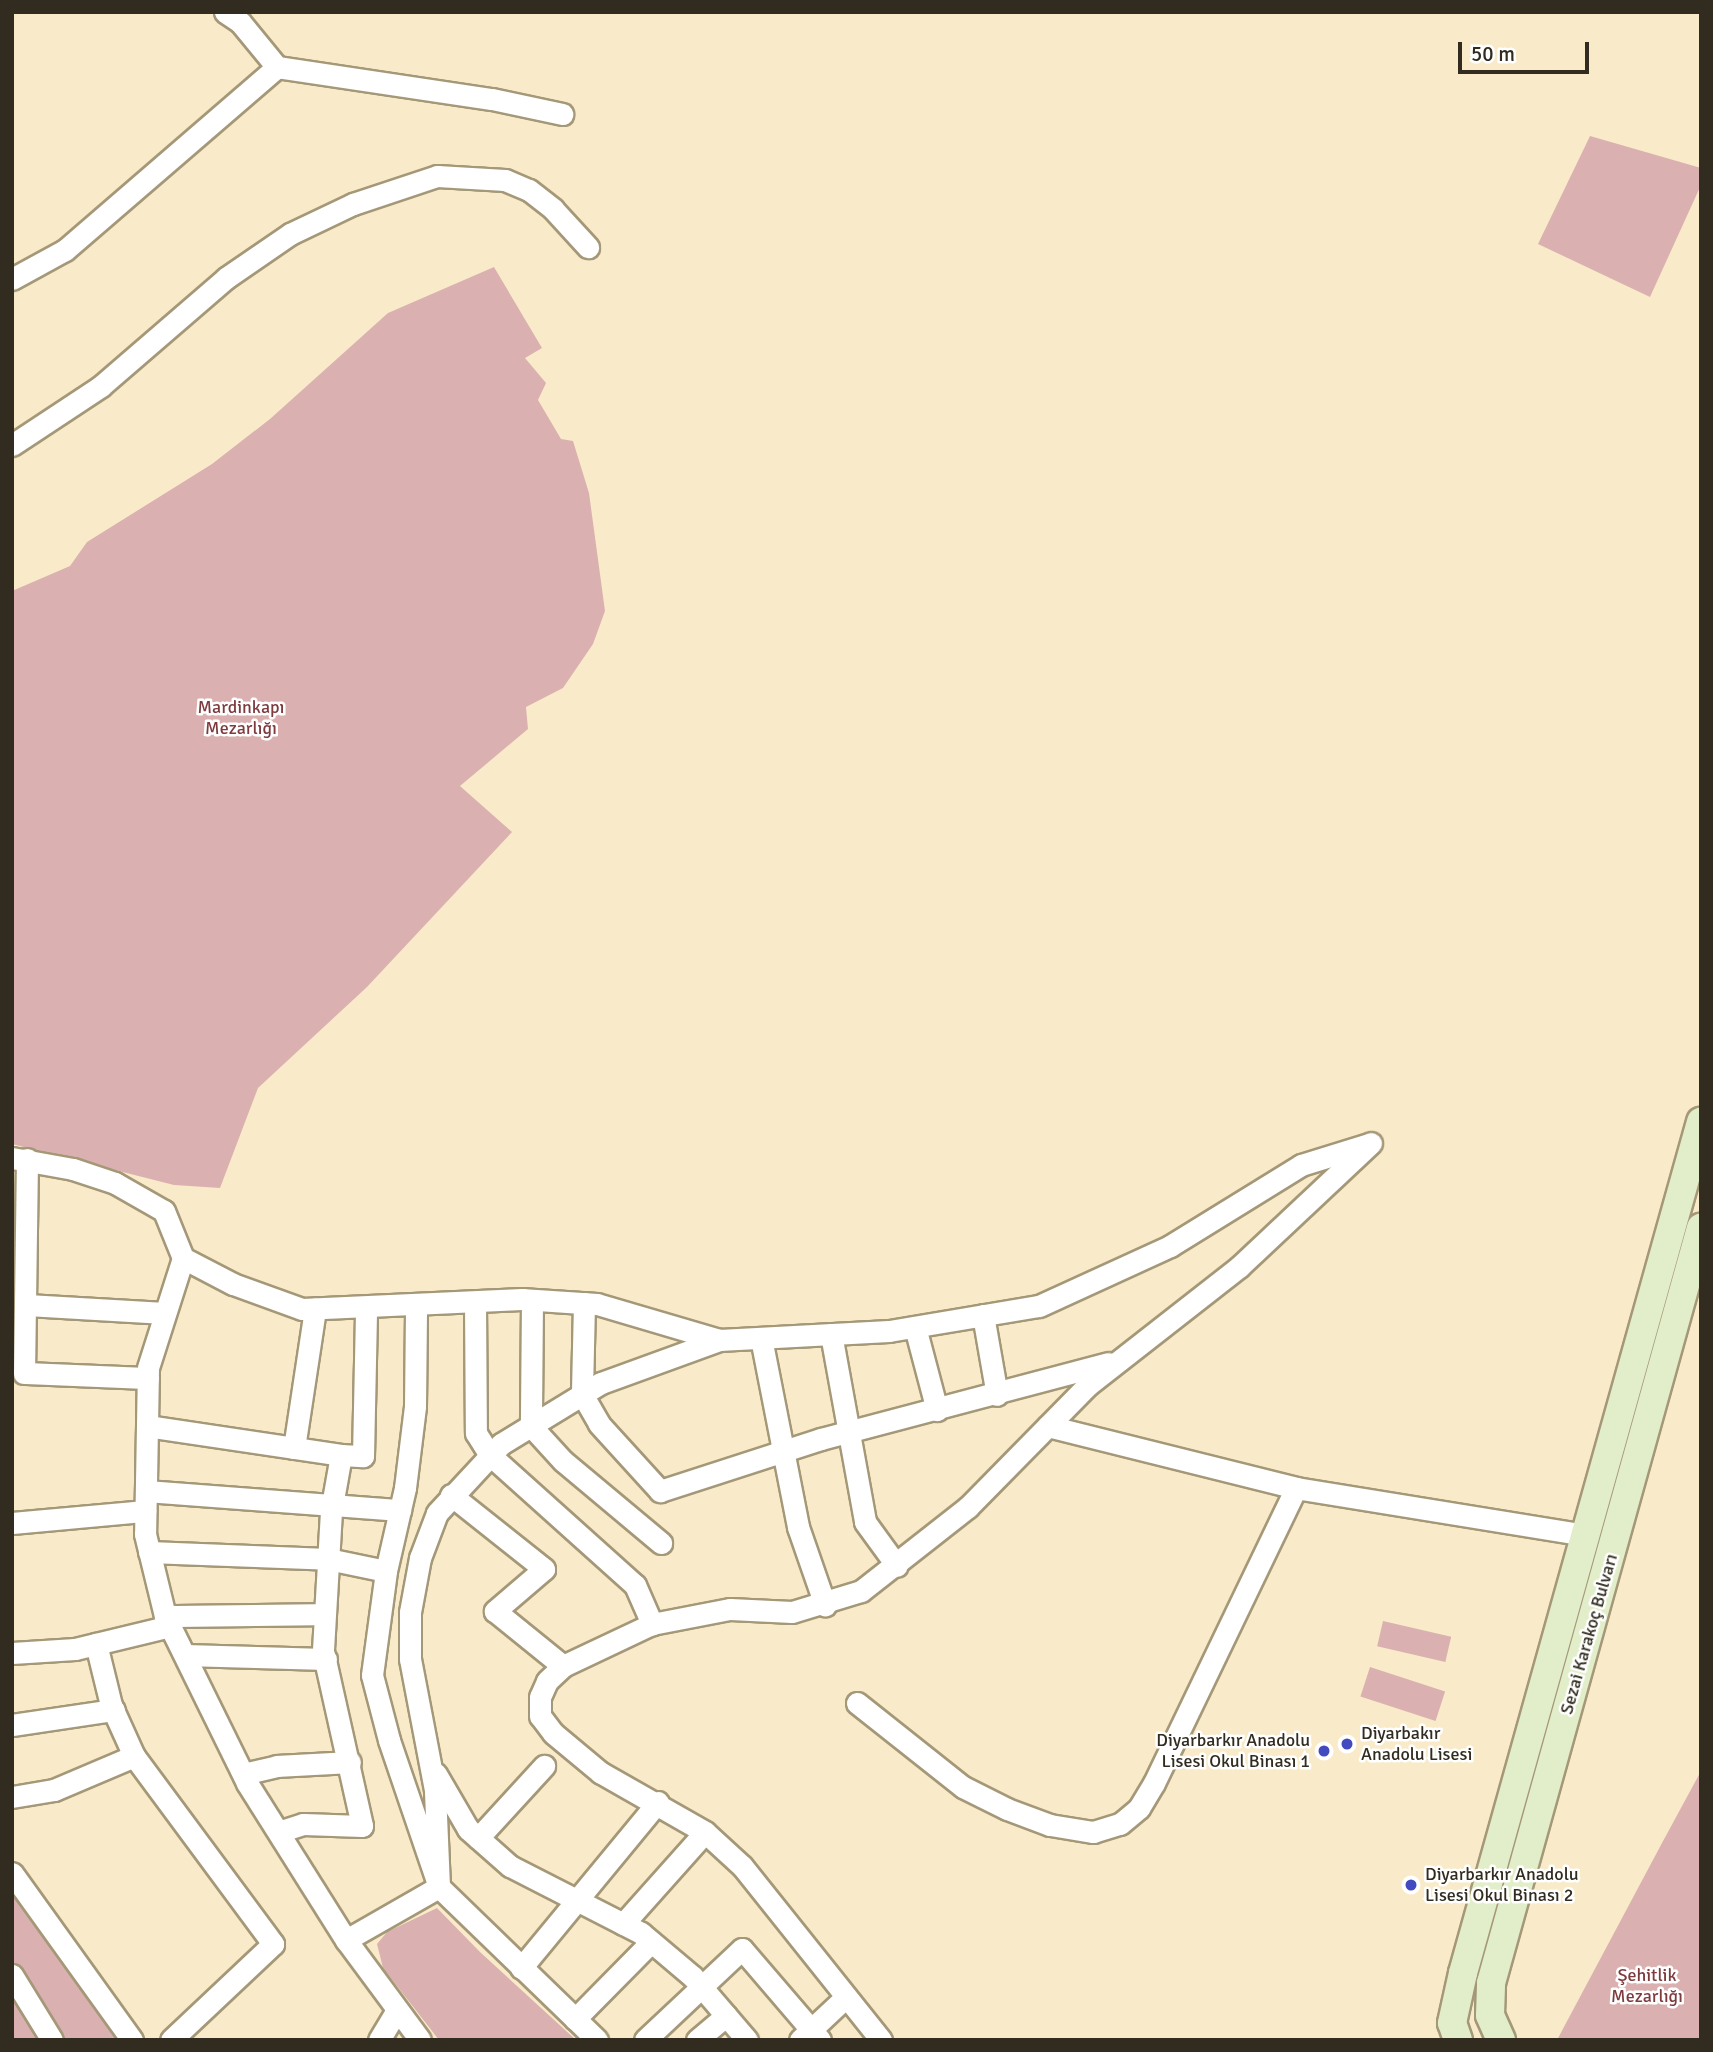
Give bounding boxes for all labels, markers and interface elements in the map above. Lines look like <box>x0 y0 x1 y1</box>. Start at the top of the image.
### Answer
scale bar <box>1461 28 1592 72</box>
text: 50 m <box>1471 41 1515 67</box>
park label: Mardinkapı Mezarlığı <box>198 697 284 740</box>
street label: Sezai Karakoç Bulvarı <box>1556 1551 1622 1717</box>
place label: Diyarbakır Anadolu Lisesi <box>1361 1723 1472 1766</box>
place label: Diyarbarkır Anadolu Lisesi Okul Binası 1 <box>1156 1730 1310 1772</box>
marker: Diyarbakır Anadolu Lisesi <box>1339 1736 1355 1752</box>
marker: Diyarbarkır Anadolu Lisesi Okul Binası 1 <box>1316 1743 1332 1759</box>
place label: Diyarbarkır Anadolu Lisesi Okul Binası 2 <box>1425 1864 1579 1906</box>
marker: Diyarbarkır Anadolu Lisesi Okul Binası 2 <box>1403 1877 1419 1893</box>
park label: Şehitlik Mezarlığı <box>1611 1965 1683 2008</box>

